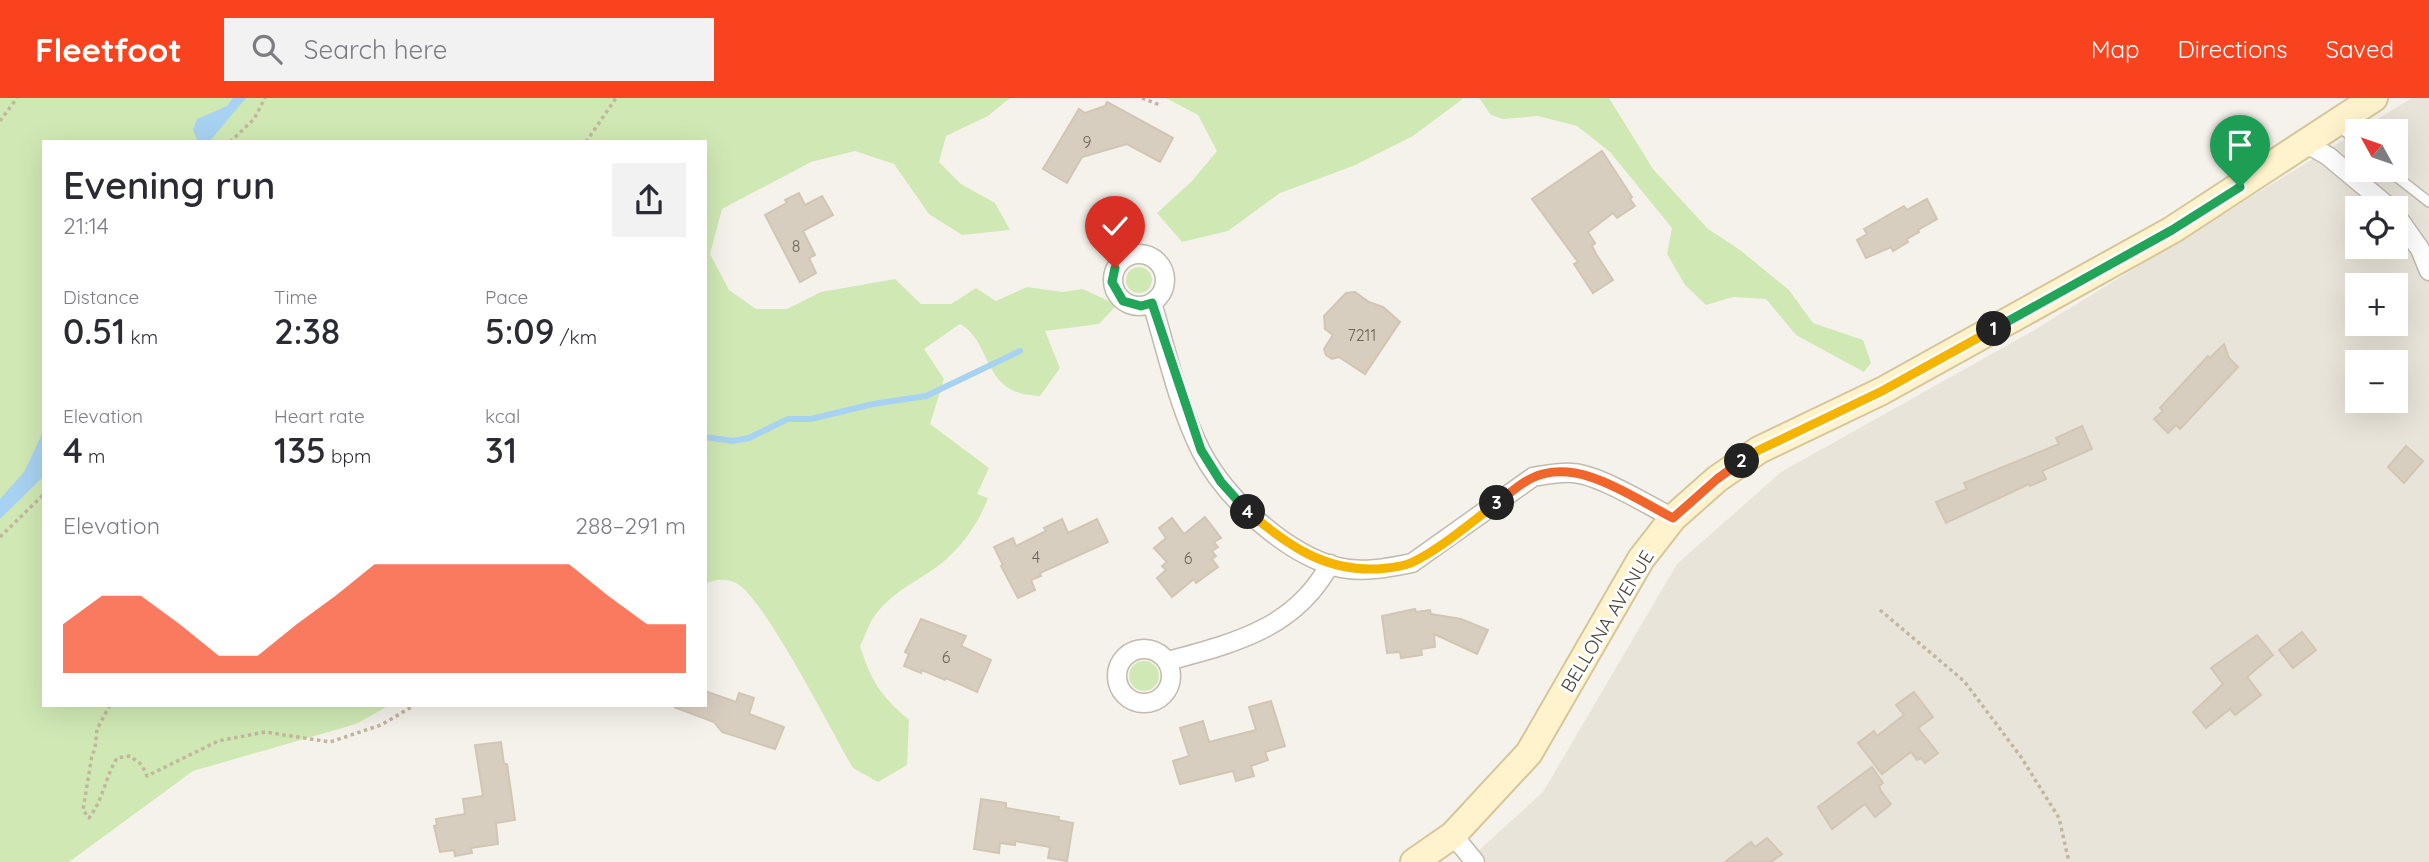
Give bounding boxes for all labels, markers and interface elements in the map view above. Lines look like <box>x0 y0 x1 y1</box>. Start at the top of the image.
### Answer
search box <box>224 18 714 81</box>
text: Fleetfoot <box>35 29 182 70</box>
icon: search <box>248 30 286 68</box>
text: Search here <box>304 33 447 66</box>
text: Map <box>2091 34 2140 64</box>
text: Directions <box>2178 34 2288 64</box>
text: Saved <box>2326 34 2394 64</box>
pin <box>2210 115 2270 187</box>
north arrow <box>2345 119 2408 182</box>
map controls <box>2345 119 2408 413</box>
icon: arrive <box>2221 126 2259 164</box>
house number: 9 <box>1083 132 1092 152</box>
text: Evening run <box>63 161 276 209</box>
button: share <box>612 163 686 237</box>
pin <box>1085 196 1145 268</box>
button: locate <box>2345 196 2408 259</box>
icon: check <box>1096 207 1134 245</box>
text: 21:14 <box>63 211 109 240</box>
house number: 8 <box>792 236 800 256</box>
button: + <box>2345 273 2408 336</box>
text: Distance <box>63 285 139 309</box>
text: Time <box>274 285 318 309</box>
text: Pace <box>485 285 528 309</box>
text: 0.51 <box>63 309 125 353</box>
text: 2:38 <box>274 309 340 353</box>
text: 5:09 <box>485 309 554 353</box>
pin: 1 <box>1976 312 2011 346</box>
text: 1 <box>1990 316 1997 340</box>
text: km <box>125 325 158 349</box>
text: /km <box>554 325 597 349</box>
house number: 7211 <box>1348 325 1376 345</box>
button: − <box>2345 350 2408 413</box>
text: Elevation <box>63 404 143 428</box>
text: Heart rate <box>274 404 365 428</box>
text: kcal <box>485 404 520 428</box>
text: 4 <box>63 428 83 472</box>
text: 135 <box>274 428 326 472</box>
text: 31 <box>485 428 517 472</box>
text: m <box>83 444 105 468</box>
text: bpm <box>326 444 371 468</box>
pin: 2 <box>1724 444 1760 478</box>
text: 2 <box>1736 448 1747 472</box>
pin: 3 <box>1480 486 1514 520</box>
text: 3 <box>1491 490 1502 514</box>
pin: 4 <box>1230 494 1266 530</box>
text: 4 <box>1242 499 1253 523</box>
text: Elevation <box>63 511 160 540</box>
text: 288–291 m <box>575 511 686 540</box>
street label: BELLONA AVENUE <box>1555 546 1659 696</box>
house number: 4 <box>1032 547 1040 567</box>
house number: 6 <box>1184 548 1193 568</box>
house number: 6 <box>942 647 951 667</box>

